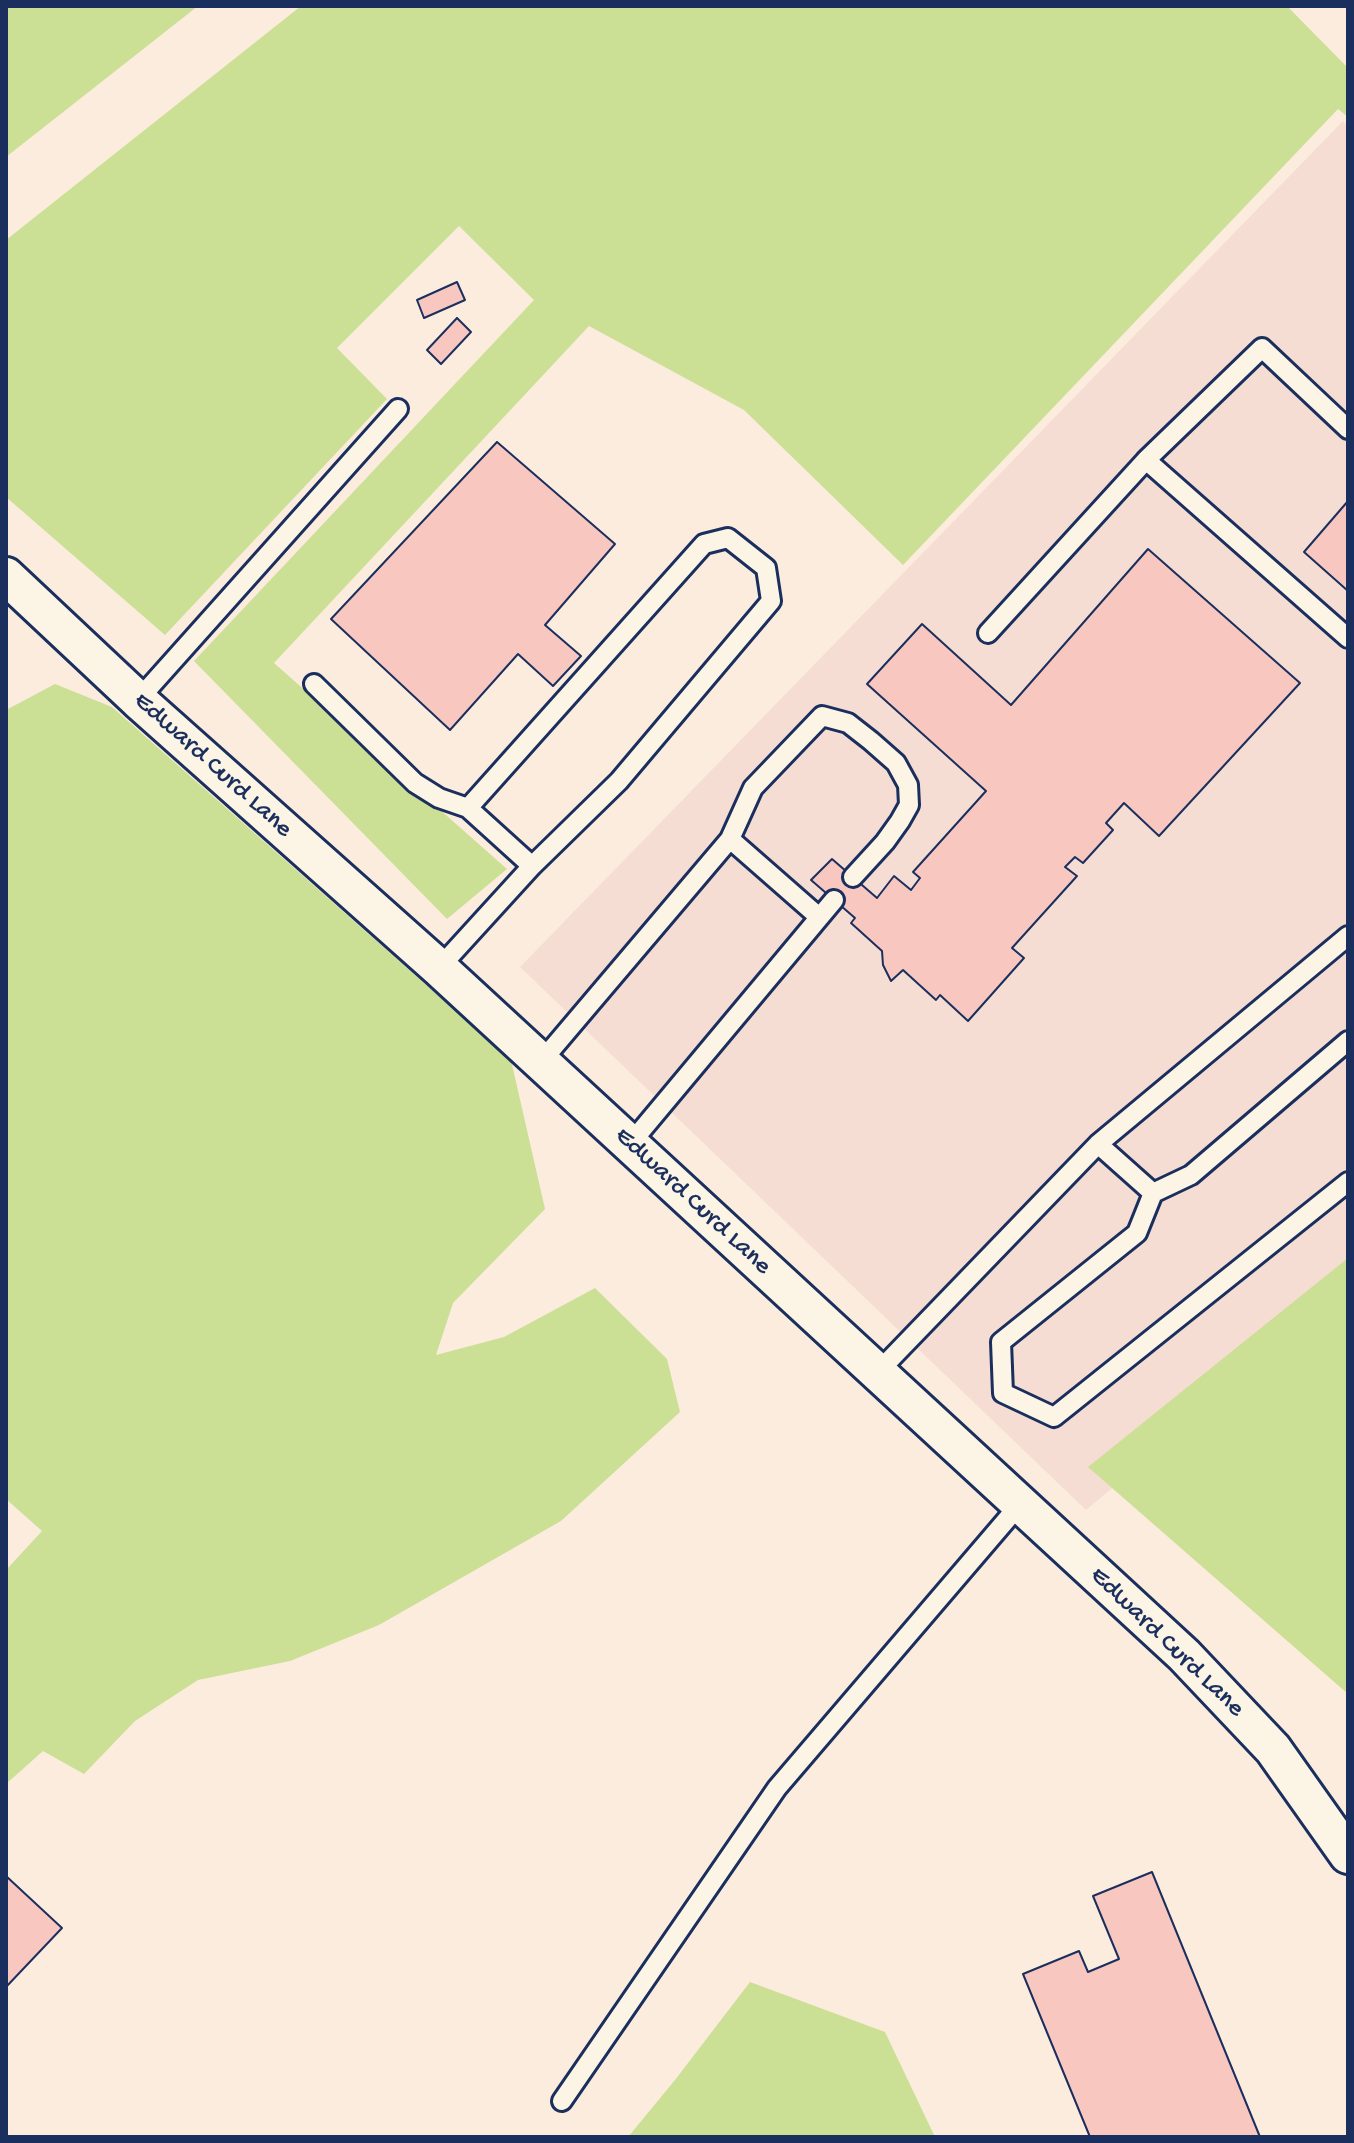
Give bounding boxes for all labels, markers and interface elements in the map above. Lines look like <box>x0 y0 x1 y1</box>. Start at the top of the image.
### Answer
street label: Edward Curd Lane <box>126 686 298 846</box>
street label: Edward Curd Lane <box>607 1121 777 1283</box>
street label: Edward Curd Lane <box>1082 1561 1250 1725</box>

